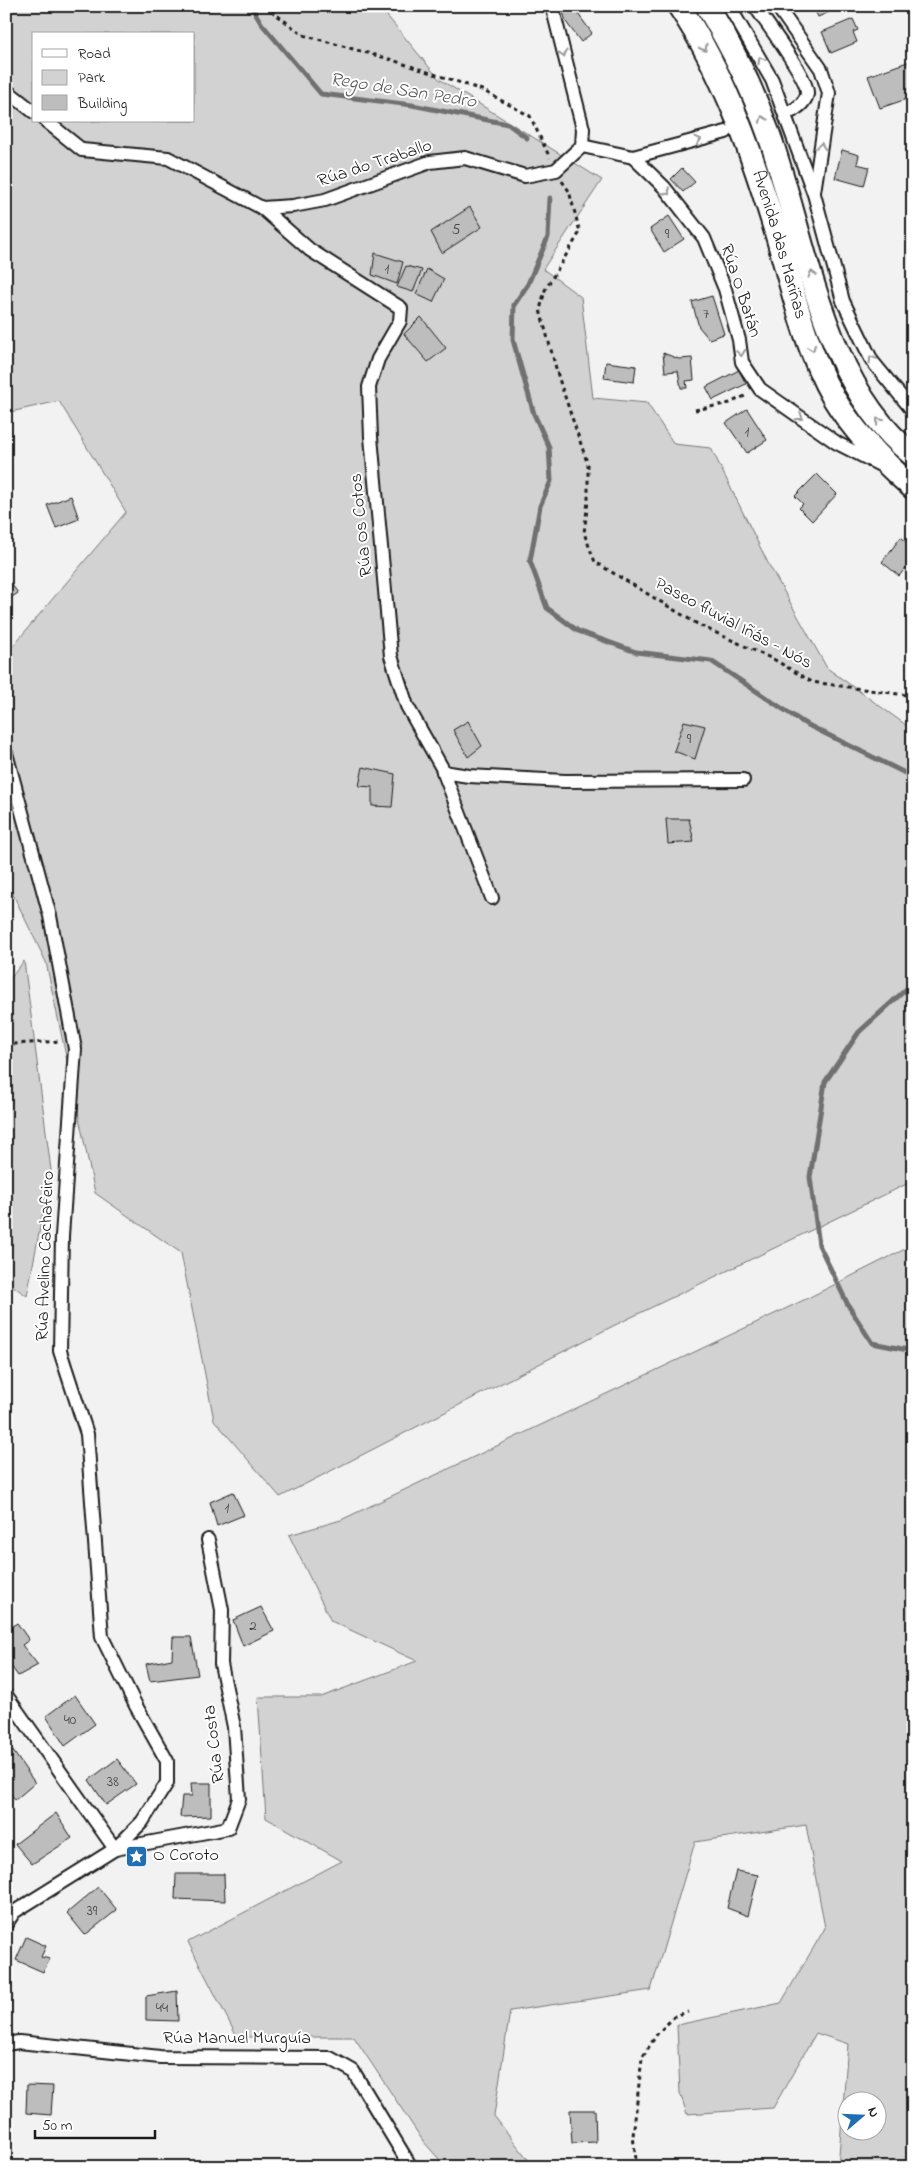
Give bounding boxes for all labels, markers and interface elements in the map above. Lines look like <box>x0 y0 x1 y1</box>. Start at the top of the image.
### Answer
legend <box>32 32 195 122</box>
text: Road <box>78 43 111 65</box>
one-way arrow <box>697 43 707 52</box>
one-way arrow <box>557 49 568 58</box>
one-way arrow <box>757 57 767 66</box>
water label: Rego de San Pedro <box>328 66 479 117</box>
text: Park <box>78 67 106 89</box>
text: Building <box>77 93 127 116</box>
one-way arrow <box>759 115 769 124</box>
street label: Rúa do Traballo <box>315 133 435 195</box>
one-way arrow <box>693 136 701 146</box>
one-way arrow <box>815 142 826 150</box>
street label: Avenida das Mariñas <box>744 167 813 323</box>
one-way arrow <box>662 186 670 195</box>
house number: 5 <box>452 219 461 241</box>
house number: 9 <box>665 223 670 245</box>
street label: Rúa O Batán <box>713 241 767 341</box>
house number: 1 <box>385 258 390 280</box>
one-way arrow <box>807 270 817 279</box>
house number: 7 <box>703 303 709 325</box>
one-way arrow <box>806 344 816 352</box>
one-way arrow <box>735 349 746 357</box>
one-way arrow <box>869 356 879 365</box>
one-way arrow <box>794 411 804 420</box>
one-way arrow <box>876 418 884 427</box>
house number: 1 <box>745 421 750 443</box>
street label: Rúa Os Cotos <box>344 472 380 578</box>
street label: Paseo fluvial Iñás - Nós <box>650 572 816 676</box>
house number: 9 <box>687 728 692 750</box>
street label: Rúa Avelino Cachafeiro <box>30 1170 62 1342</box>
house number: 1 <box>225 1497 230 1519</box>
house number: 2 <box>249 1615 257 1637</box>
street label: Rúa Costa <box>197 1703 233 1785</box>
house number: 40 <box>64 1709 77 1731</box>
house number: 38 <box>107 1771 119 1793</box>
place label: O Coroto <box>153 1843 219 1869</box>
place icon: O Coroto <box>125 1844 149 1868</box>
house number: 39 <box>87 1900 98 1922</box>
house number: 44 <box>156 1997 168 2019</box>
street label: Rúa Manuel Murguía <box>163 2026 311 2053</box>
north arrow <box>836 2090 886 2140</box>
text: N <box>861 2104 884 2120</box>
scale bar <box>35 2108 155 2140</box>
text: 50 m <box>42 2115 73 2137</box>

